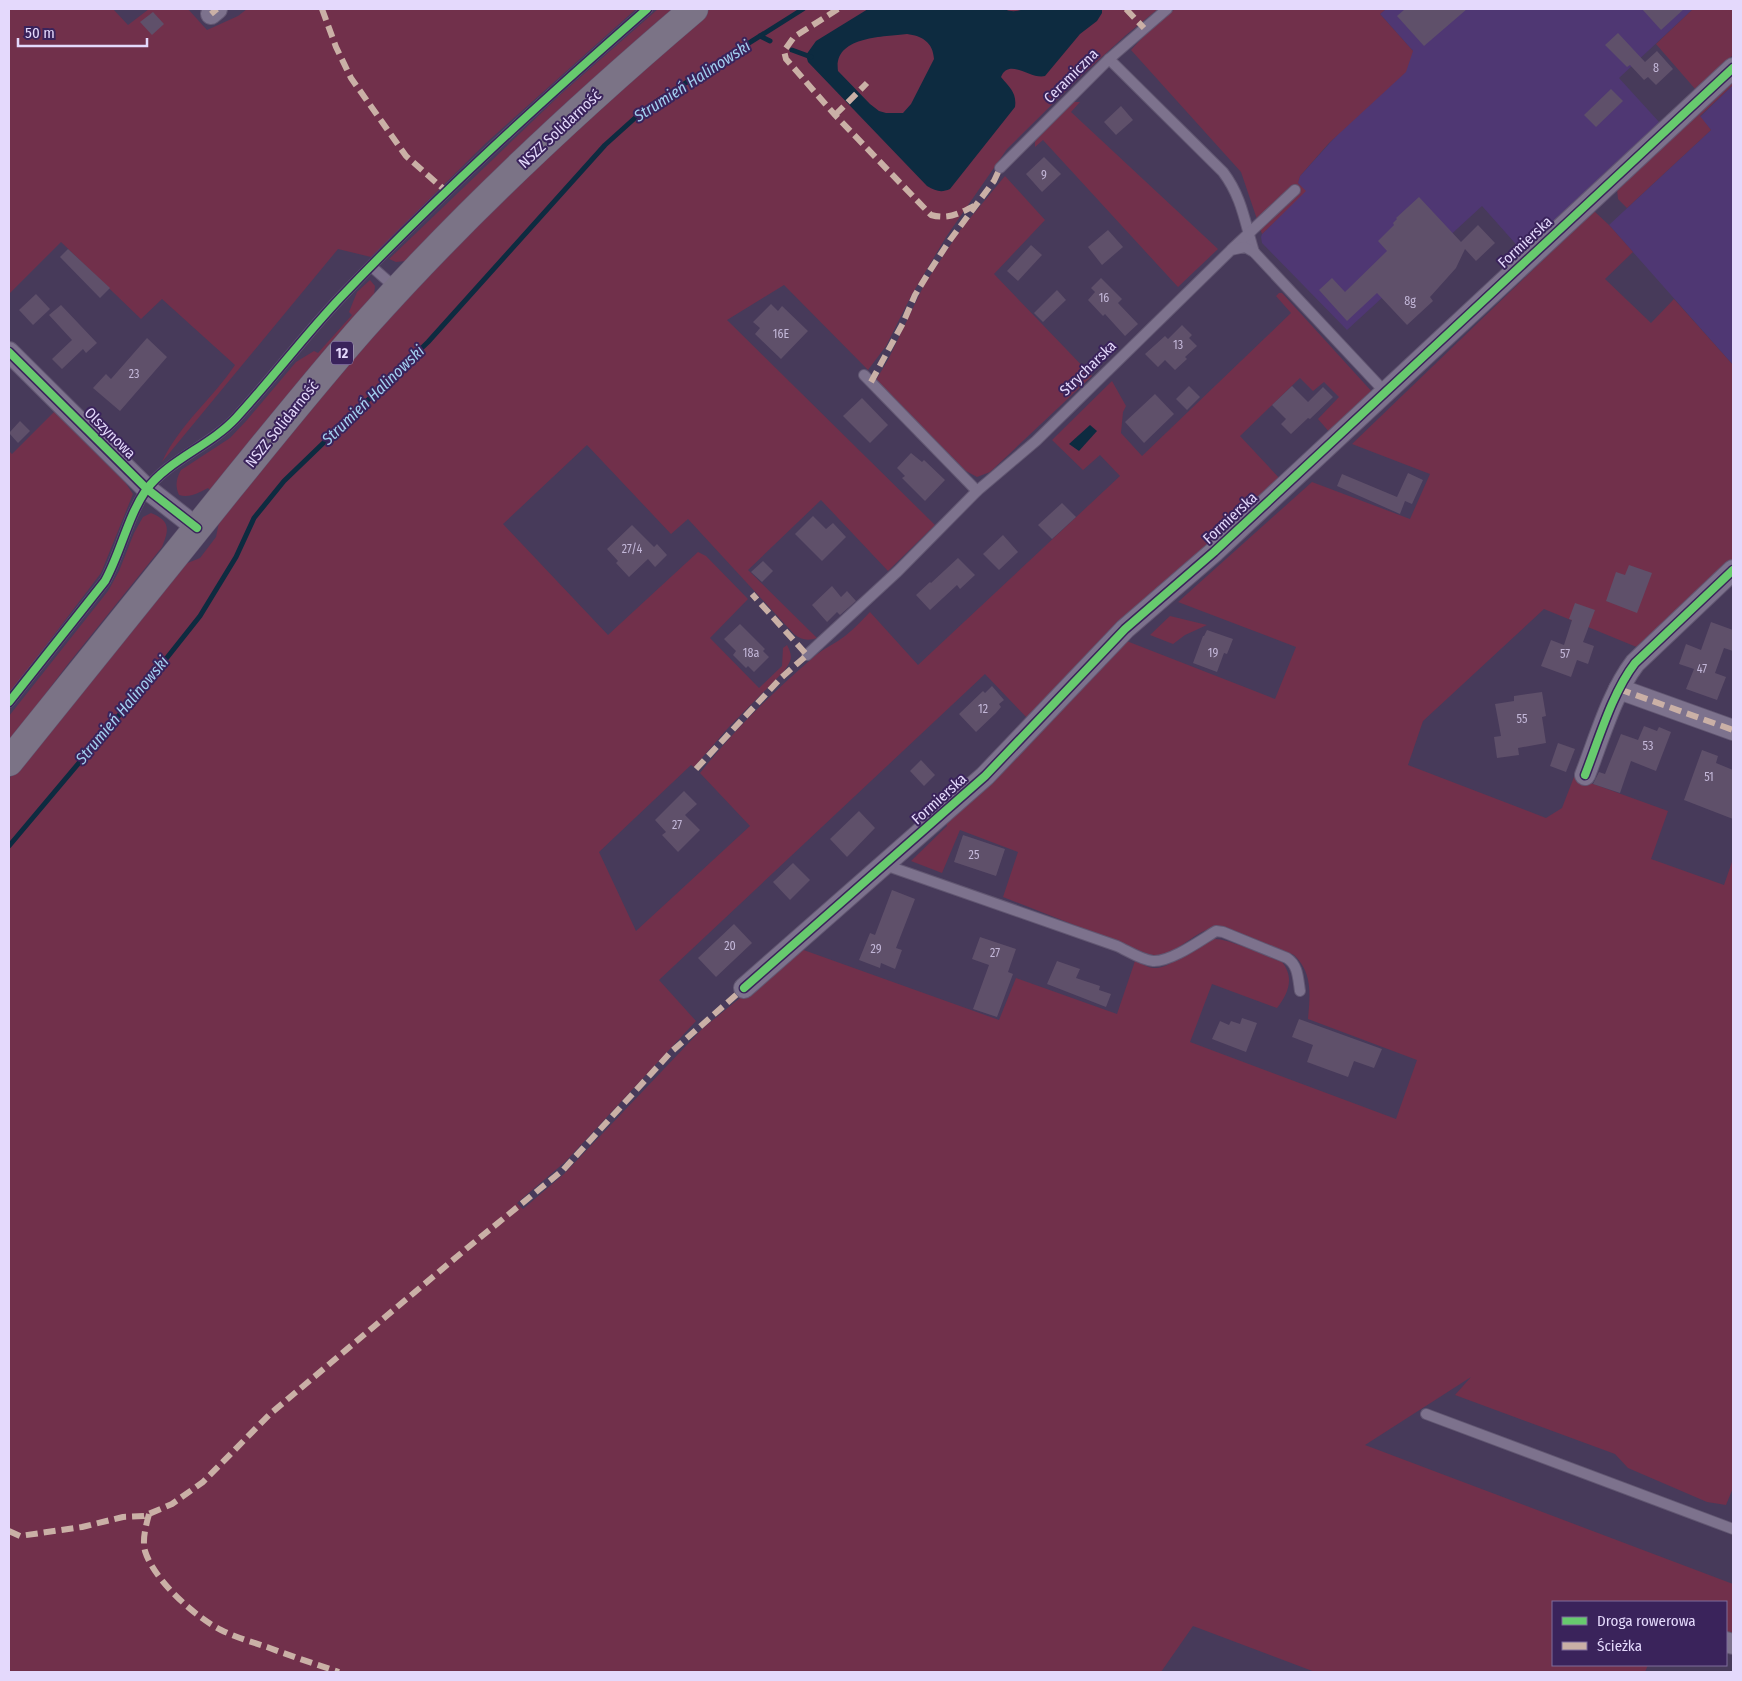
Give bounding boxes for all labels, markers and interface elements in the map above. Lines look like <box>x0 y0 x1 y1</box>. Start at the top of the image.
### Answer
scale bar <box>18 15 146 47</box>
text: 50 m <box>25 24 55 42</box>
water label: Strumień Halinowski <box>629 36 754 126</box>
street label: Ceramiczna <box>1040 45 1102 107</box>
house number: 8 <box>1653 61 1659 75</box>
street label: NSZZ Solidarność <box>515 86 605 172</box>
house number: 9 <box>1041 168 1047 182</box>
street label: Formierska <box>1494 212 1556 272</box>
house number: 16 <box>1099 291 1109 305</box>
house number: 8g <box>1404 294 1416 308</box>
house number: 16E <box>773 327 789 341</box>
street label: Strycharska <box>1056 337 1120 399</box>
house number: 13 <box>1173 338 1183 352</box>
water label: Strumień Halinowski <box>317 341 428 449</box>
road number: 12 <box>331 342 353 364</box>
house number: 23 <box>129 367 139 381</box>
street label: NSZZ Solidarność <box>242 377 323 471</box>
street label: Olszynowa <box>81 404 139 462</box>
street label: Formierska <box>1199 488 1261 548</box>
house number: 27/4 <box>622 542 642 556</box>
house number: 18a <box>743 646 759 660</box>
house number: 19 <box>1208 646 1218 660</box>
house number: 57 <box>1560 647 1570 661</box>
water label: Strumień Halinowski <box>71 652 173 769</box>
house number: 47 <box>1697 662 1707 676</box>
house number: 12 <box>978 702 988 716</box>
house number: 55 <box>1517 712 1528 726</box>
house number: 53 <box>1643 739 1653 753</box>
street label: Formierska <box>908 770 970 828</box>
house number: 51 <box>1704 770 1714 784</box>
house number: 27 <box>672 818 682 832</box>
house number: 25 <box>969 848 980 862</box>
house number: 20 <box>724 939 736 953</box>
house number: 29 <box>870 942 882 956</box>
house number: 27 <box>990 946 1000 960</box>
legend <box>1552 1601 1727 1666</box>
text: Droga rowerowa <box>1597 1612 1696 1630</box>
text: Ścieżka <box>1597 1637 1642 1655</box>

